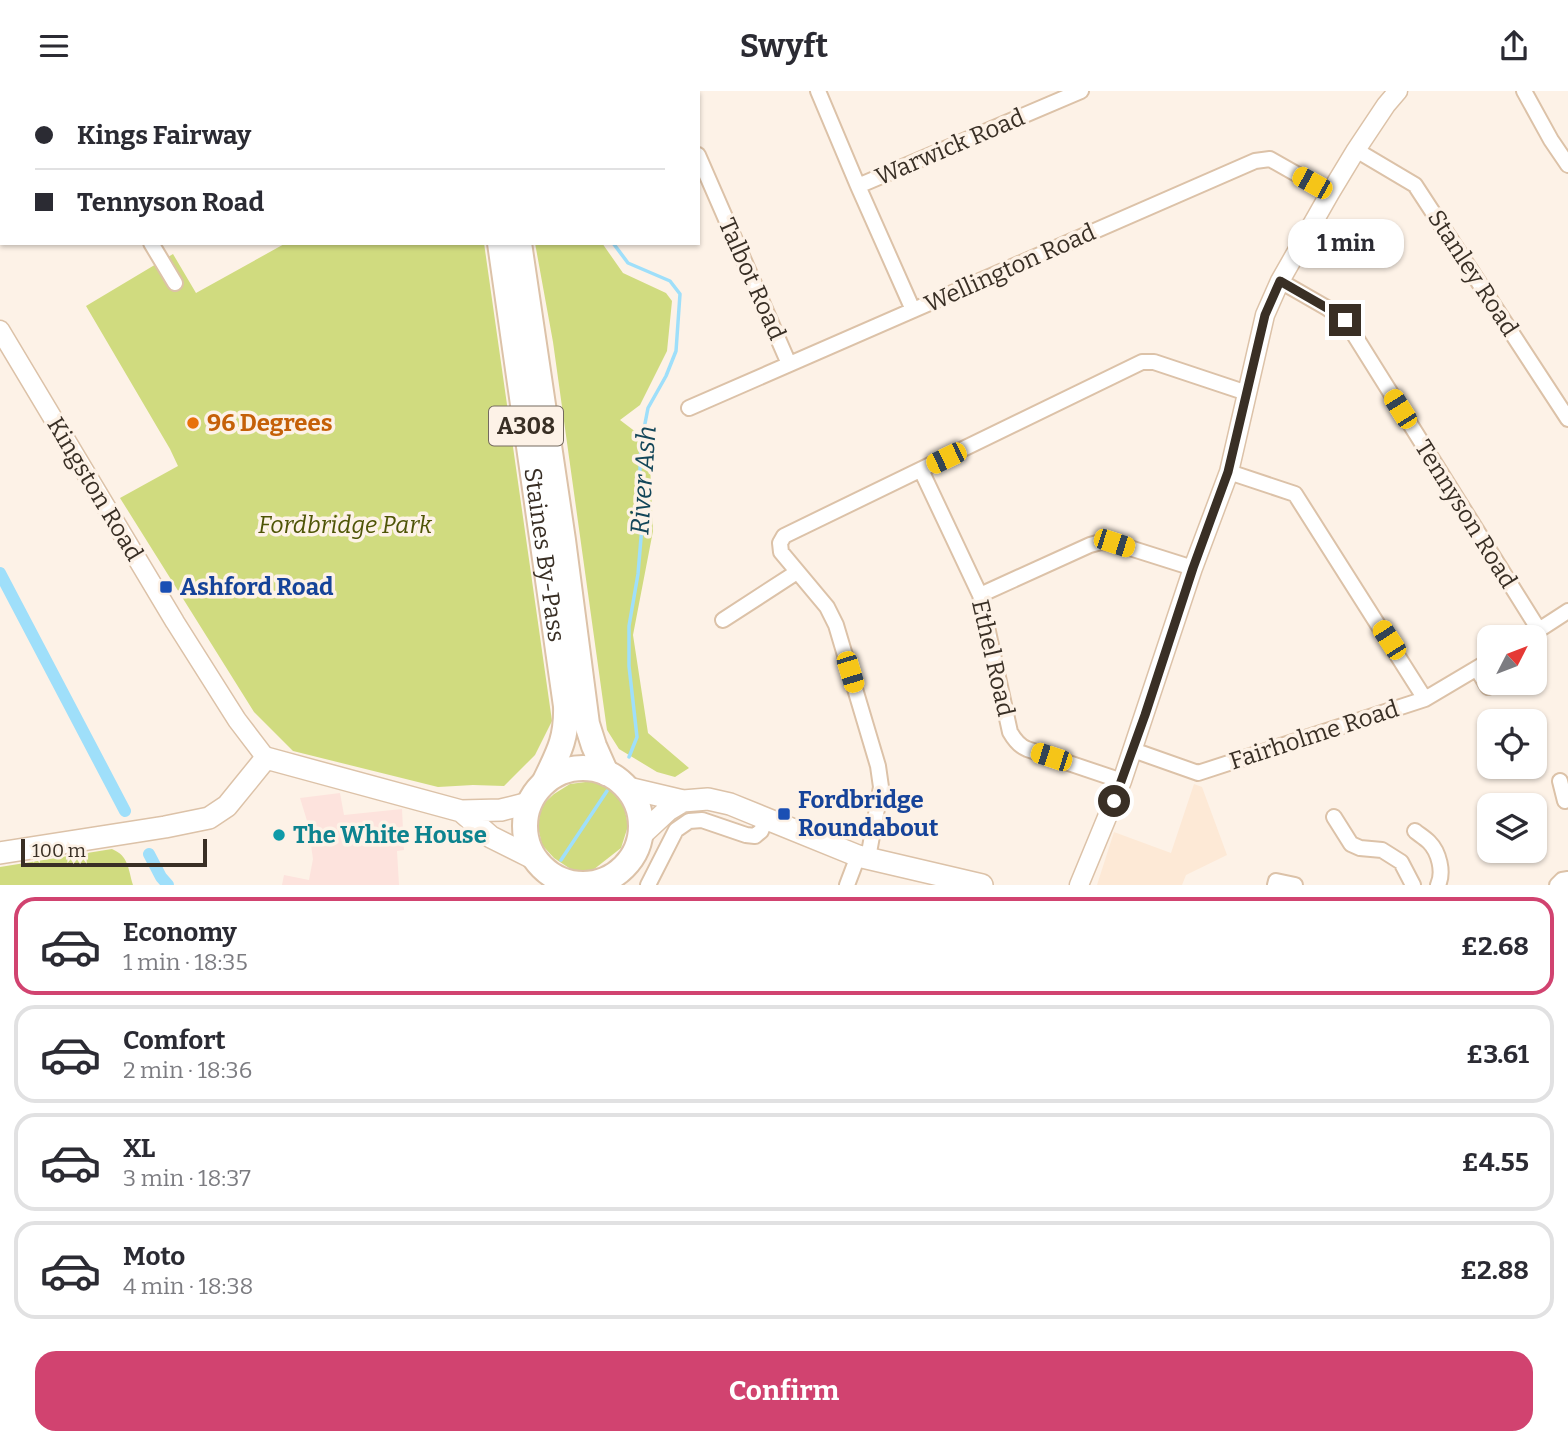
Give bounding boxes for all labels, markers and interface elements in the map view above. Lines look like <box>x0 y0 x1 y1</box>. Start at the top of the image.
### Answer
icon: menu <box>35 27 73 65</box>
text: Swyft <box>740 27 828 65</box>
icon: share <box>1495 27 1533 65</box>
street label: Warwick Road <box>871 103 1029 191</box>
text: Kings Fairway <box>77 120 251 151</box>
car <box>1289 164 1336 202</box>
text: Tennyson Road <box>77 187 264 218</box>
street label: Stanley Road <box>1422 205 1524 341</box>
street label: Talbot Road <box>713 214 791 344</box>
street label: Wellington Road <box>920 218 1100 318</box>
callout: 1 min <box>1287 219 1403 267</box>
text: 1 min <box>1317 229 1375 257</box>
route end <box>1329 304 1361 336</box>
car <box>1380 386 1421 432</box>
road number: A308 <box>489 407 563 445</box>
place label: 96 Degrees <box>207 409 333 437</box>
street label: Kingston Road <box>41 412 149 566</box>
marker: 96 Degrees <box>185 415 201 431</box>
water label: River Ash <box>624 424 663 536</box>
street label: Tennyson Road <box>1409 435 1523 593</box>
car <box>923 439 970 477</box>
street label: Staines By-Pass <box>518 466 571 644</box>
park label: Fordbridge Park <box>258 511 433 539</box>
car <box>1091 527 1138 559</box>
place label: Ashford Road <box>180 573 334 601</box>
marker: Ashford Road <box>158 579 174 595</box>
street label: Ethel Road <box>966 597 1020 719</box>
car <box>1369 617 1410 663</box>
north arrow <box>1477 625 1547 695</box>
map controls <box>1477 625 1547 863</box>
car <box>834 649 867 695</box>
street label: Fairholme Road <box>1226 694 1402 776</box>
button: locate <box>1477 709 1547 779</box>
car <box>1028 741 1075 773</box>
route start <box>1098 785 1130 817</box>
place label: Fordbridge Roundabout <box>798 786 939 842</box>
button: layers <box>1477 793 1547 863</box>
marker: Fordbridge Roundabout <box>776 806 792 822</box>
place label: The White House <box>293 821 487 849</box>
marker: The White House <box>271 827 287 843</box>
scale bar <box>21 836 206 868</box>
text: 100 m <box>32 839 86 862</box>
icon: car <box>39 915 102 978</box>
text: Economy <box>123 917 237 948</box>
text: £2.68 <box>1461 931 1529 962</box>
text: 1 min · 18:35 <box>123 948 248 976</box>
icon: car <box>39 1023 102 1086</box>
text: Comfort <box>123 1025 226 1056</box>
text: £3.61 <box>1466 1039 1529 1070</box>
text: 2 min · 18:36 <box>123 1056 252 1084</box>
icon: car <box>39 1131 102 1194</box>
text: XL <box>123 1133 155 1164</box>
text: £4.55 <box>1462 1147 1529 1178</box>
text: 3 min · 18:37 <box>123 1164 251 1192</box>
icon: car <box>39 1239 102 1302</box>
text: Moto <box>123 1241 185 1272</box>
text: £2.88 <box>1460 1255 1529 1286</box>
text: 4 min · 18:38 <box>123 1272 253 1300</box>
button: Confirm <box>35 1351 1533 1431</box>

